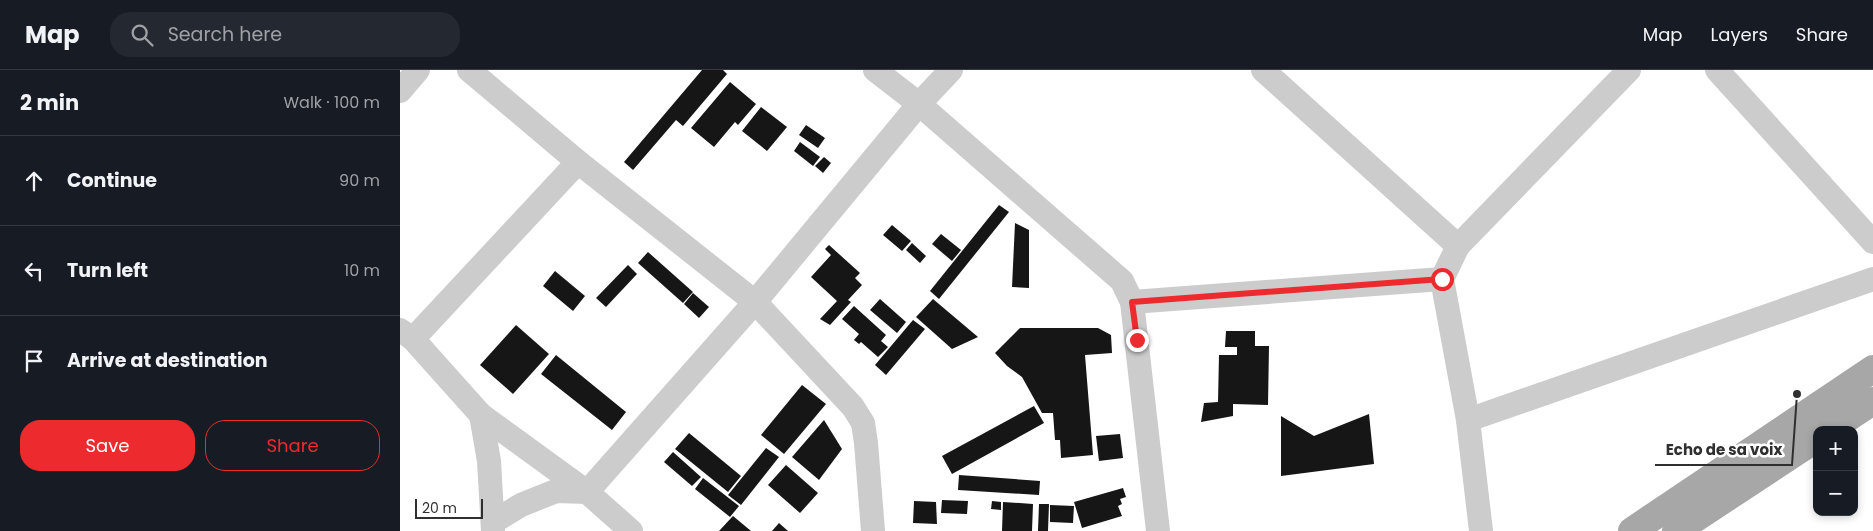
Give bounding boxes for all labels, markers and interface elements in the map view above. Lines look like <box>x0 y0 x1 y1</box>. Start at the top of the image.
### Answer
search box <box>110 12 460 57</box>
text: Map <box>25 18 80 51</box>
icon: search <box>128 21 156 49</box>
text: Search here <box>168 21 282 48</box>
text: Map <box>1643 22 1683 47</box>
text: Layers <box>1711 22 1768 47</box>
text: Share <box>1796 22 1848 47</box>
text: 2 min <box>20 88 79 117</box>
text: Walk · 100 m <box>283 91 380 114</box>
icon: ahead <box>20 167 48 195</box>
text: Continue <box>67 167 157 194</box>
text: 90 m <box>339 169 380 192</box>
icon: left <box>20 257 48 285</box>
text: Turn left <box>67 257 148 284</box>
text: 10 m <box>344 259 380 282</box>
route start <box>1431 268 1454 291</box>
route end <box>1126 329 1149 352</box>
icon: arrive <box>20 347 48 375</box>
text: Arrive at destination <box>67 347 268 374</box>
button: Save <box>20 420 195 471</box>
button: Share <box>205 420 380 471</box>
map controls <box>1813 426 1858 516</box>
button: + <box>1813 426 1858 471</box>
callout: Echo de sa voix <box>1655 435 1792 465</box>
text: Echo de sa voix <box>1666 439 1782 460</box>
button: − <box>1813 471 1858 516</box>
scale bar <box>415 496 482 519</box>
text: 20 m <box>422 498 457 518</box>

